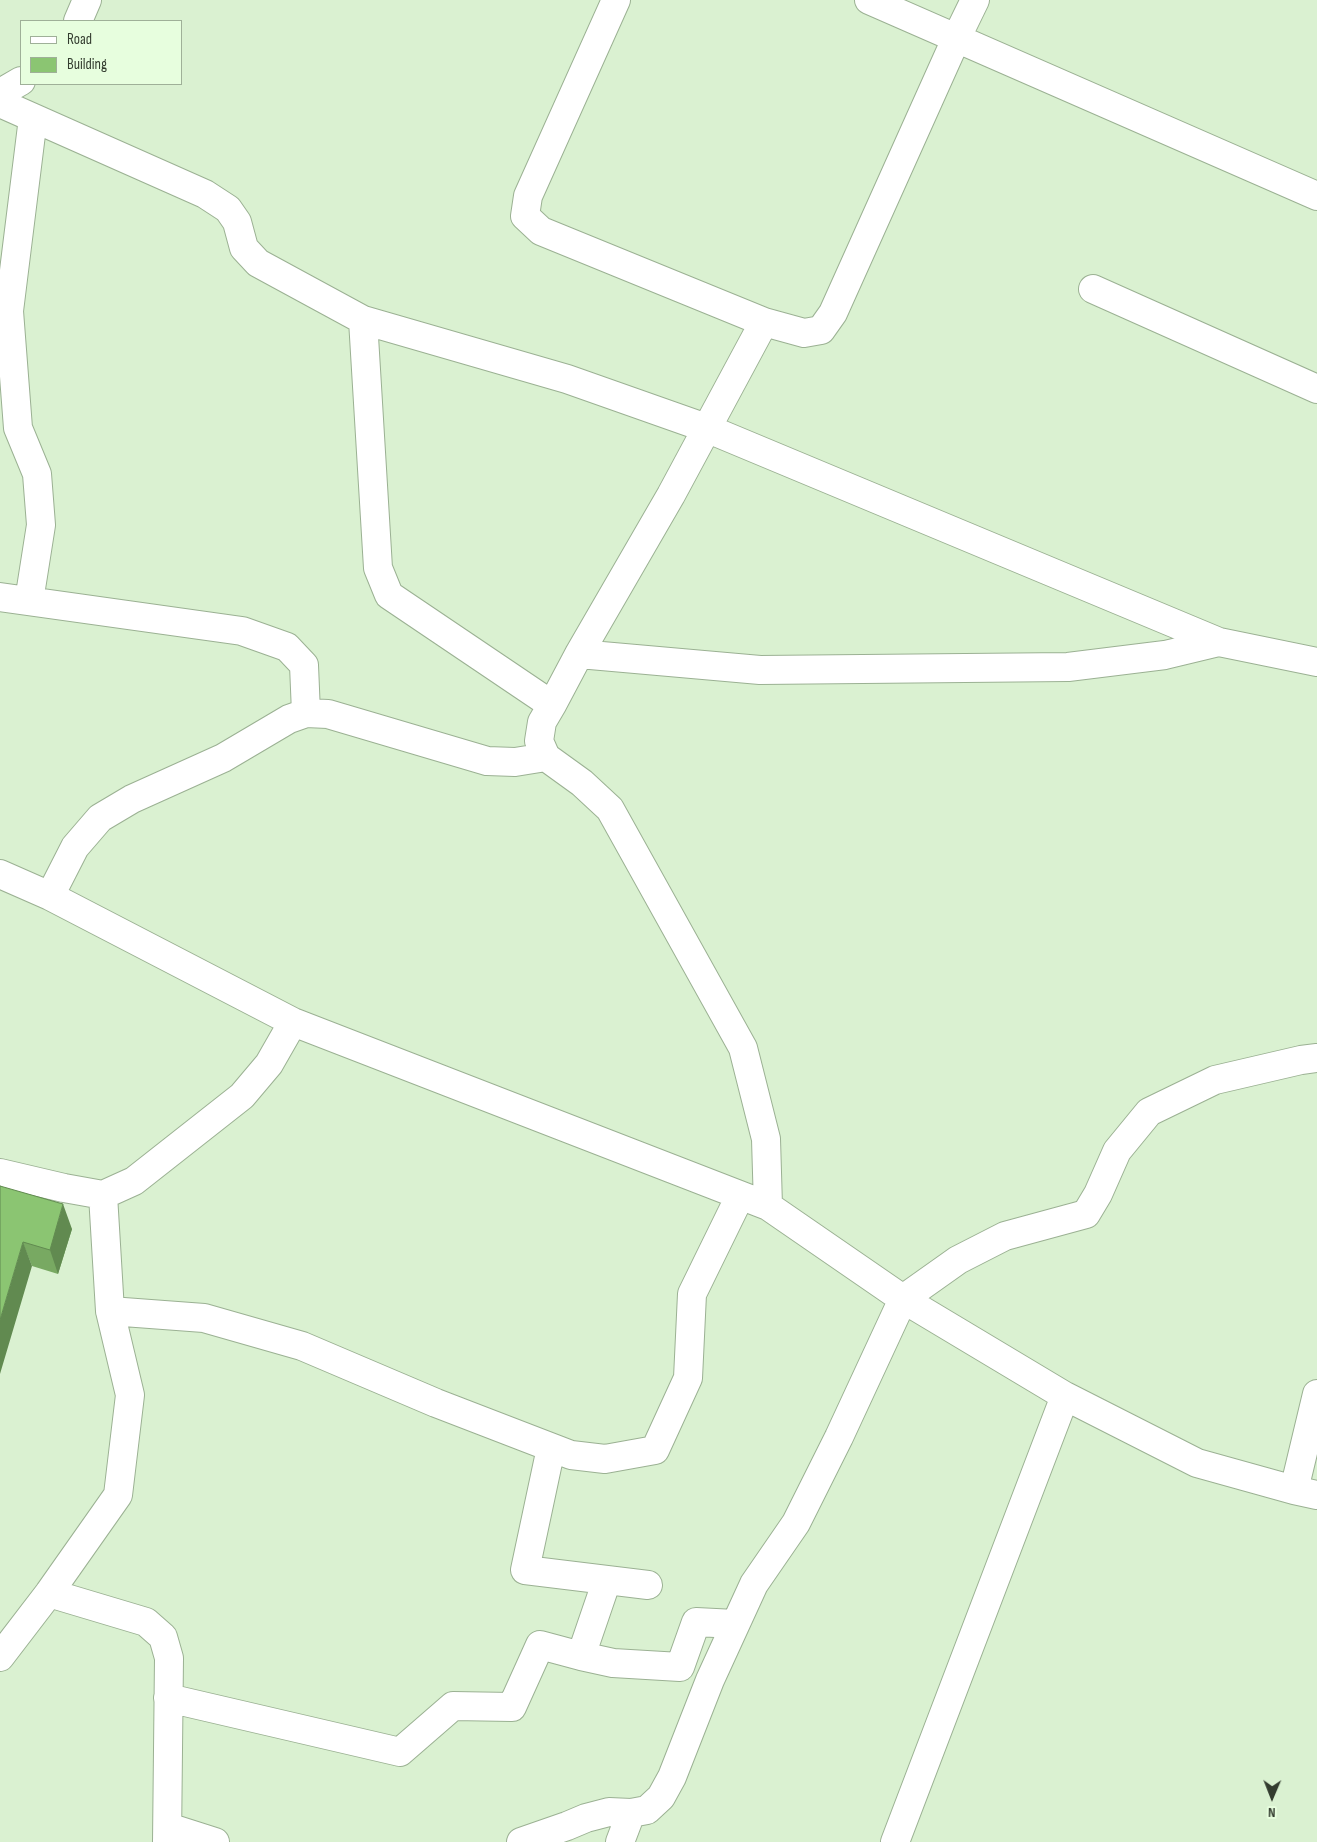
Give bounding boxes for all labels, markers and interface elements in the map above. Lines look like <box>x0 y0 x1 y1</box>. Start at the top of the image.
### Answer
legend <box>20 20 182 85</box>
text: Road <box>67 30 92 49</box>
text: Building <box>67 55 107 74</box>
north arrow <box>1247 1772 1297 1822</box>
text: N <box>1268 1804 1276 1821</box>

